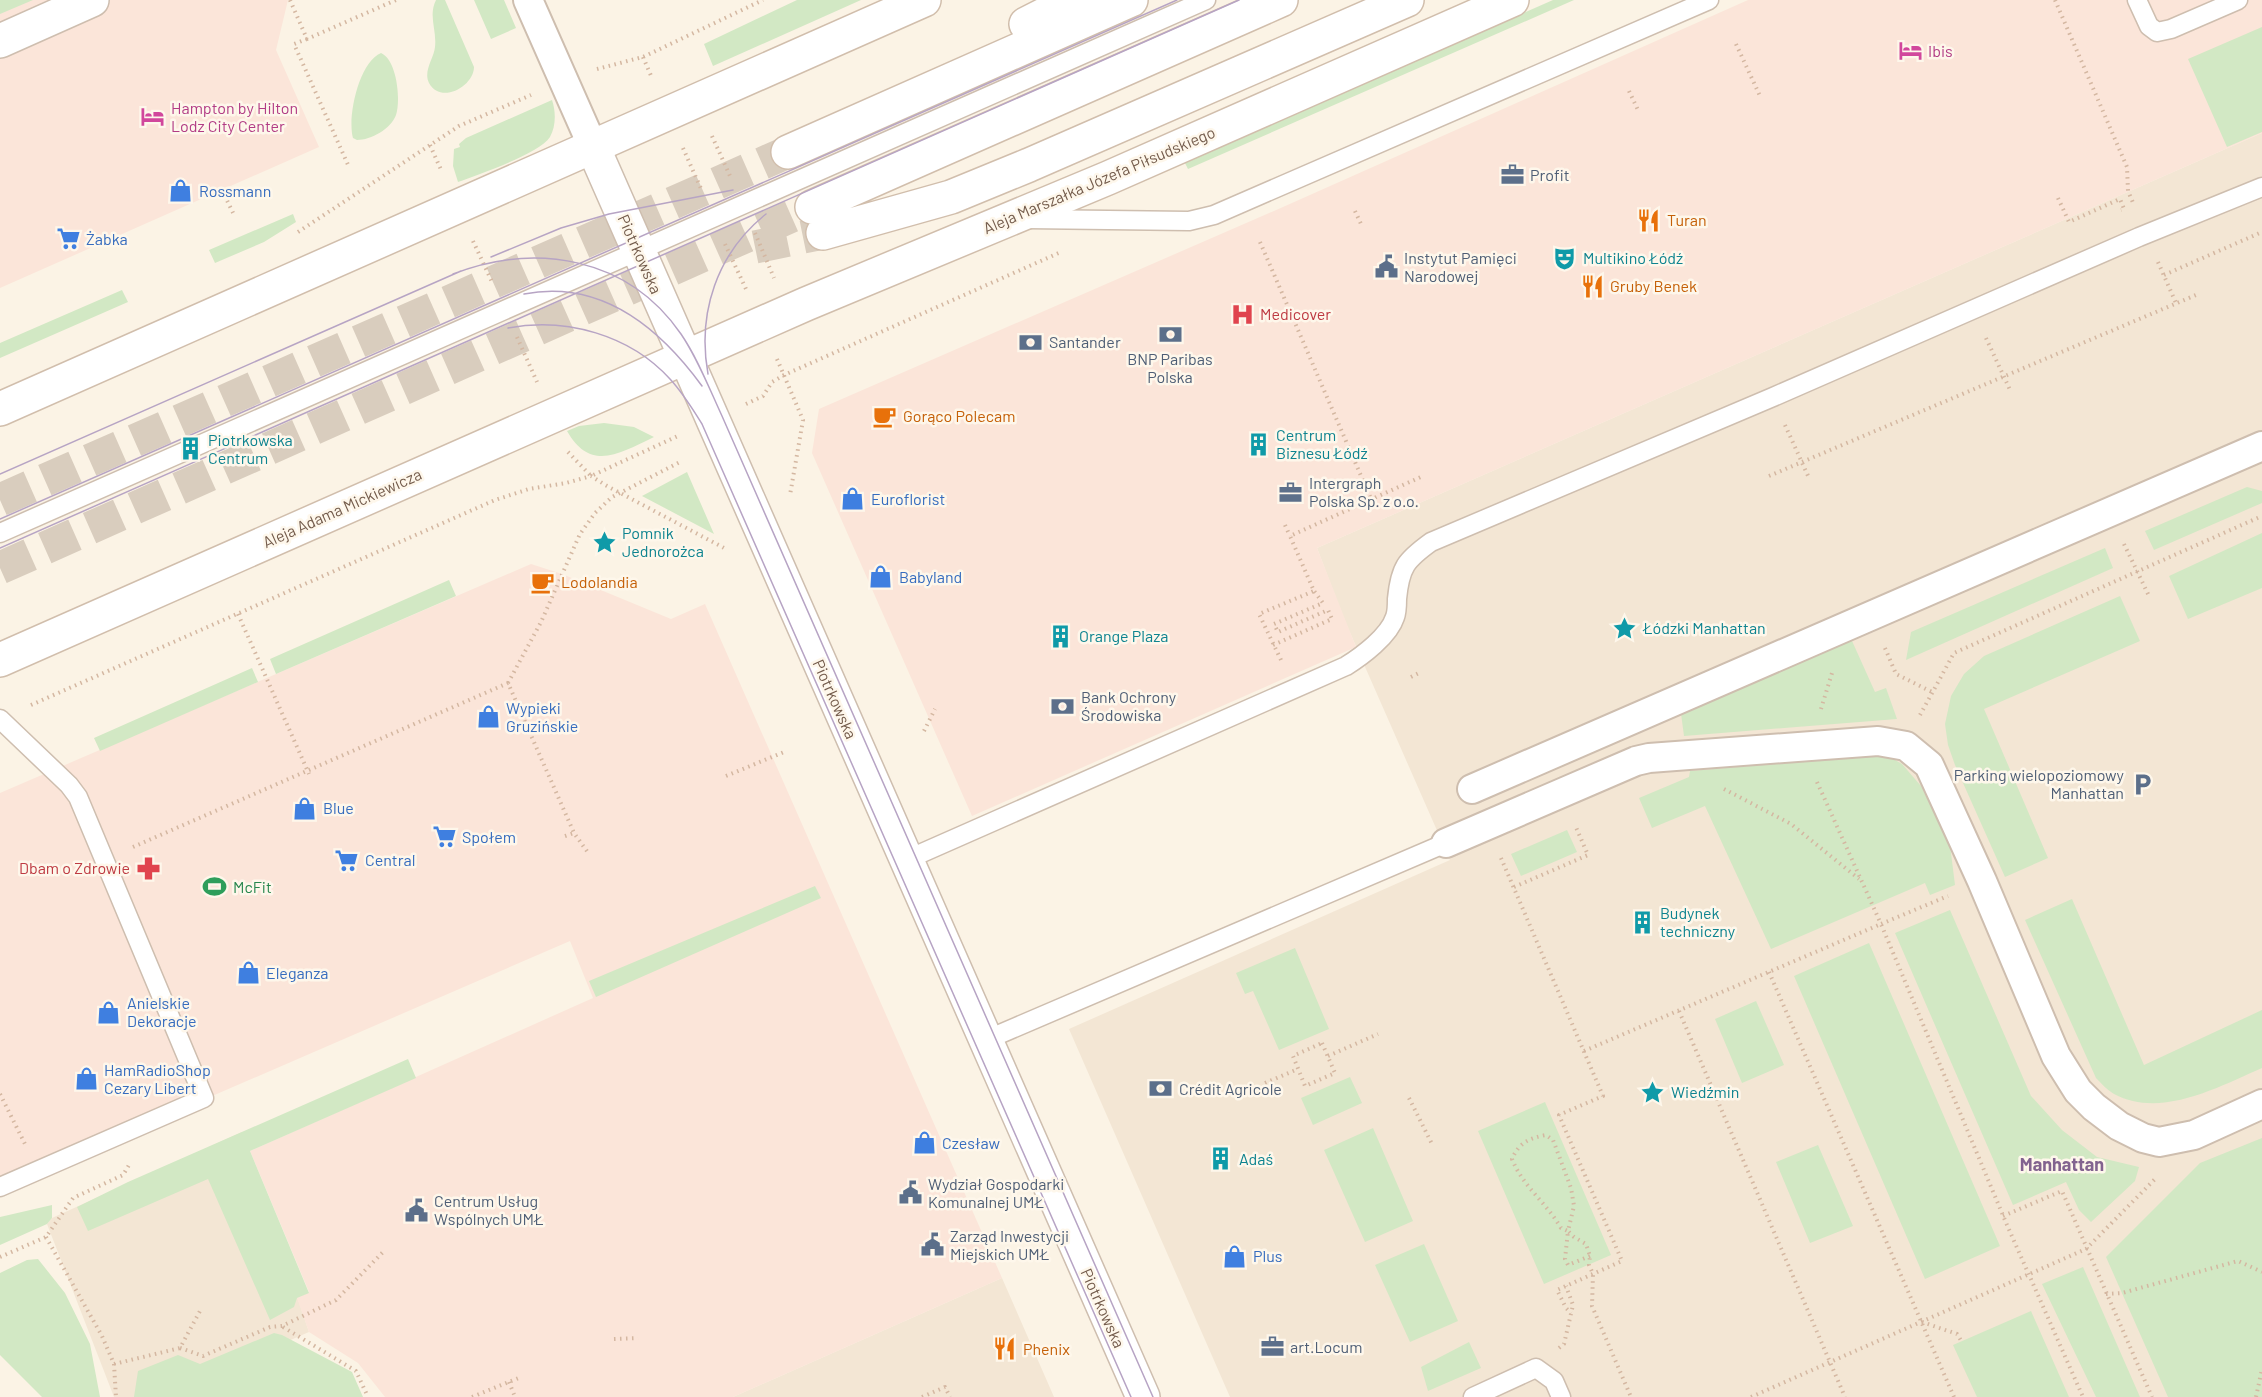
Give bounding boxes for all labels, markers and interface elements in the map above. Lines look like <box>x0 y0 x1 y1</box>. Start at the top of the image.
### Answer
hotel icon: Ibis <box>1897 38 1923 64</box>
place label: Ibis <box>1928 41 1953 60</box>
place label: Hampton by Hilton Lodz City Center <box>171 98 298 135</box>
hotel icon: Hampton by Hilton Lodz City Center <box>140 104 166 130</box>
street label: Aleja Marszałka Józefa Piłsudskiego <box>980 122 1218 237</box>
office icon: Profit <box>1499 162 1525 188</box>
place label: Profit <box>1530 165 1570 184</box>
shop icon: Rossmann <box>168 178 194 204</box>
place label: Rossmann <box>199 181 271 200</box>
restaurant icon: Turan <box>1636 207 1662 233</box>
place label: Turan <box>1667 210 1707 229</box>
street label: Piotrkowska <box>615 211 666 296</box>
supermarket icon: Żabka <box>55 226 81 252</box>
place label: Żabka <box>86 229 128 248</box>
theatre icon: Multikino Łódź <box>1552 245 1578 271</box>
place label: Instytut Pamięci Narodowej <box>1404 248 1517 285</box>
place label: Multikino Łódź <box>1583 248 1683 267</box>
public building icon: Instytut Pamięci Narodowej <box>1373 254 1399 280</box>
restaurant icon: Gruby Benek <box>1579 273 1605 299</box>
place label: Gruby Benek <box>1610 276 1697 295</box>
hospital icon: Medicover <box>1229 301 1255 327</box>
place label: Medicover <box>1260 304 1331 323</box>
bank icon: BNP Paribas Polska <box>1157 321 1183 347</box>
bank icon: Santander <box>1018 329 1044 355</box>
place label: Santander <box>1049 332 1121 351</box>
place label: BNP Paribas Polska <box>1127 349 1213 386</box>
cafe icon: Gorąco Polecam <box>872 403 898 429</box>
place label: Gorąco Polecam <box>903 406 1015 425</box>
place label: Centrum Biznesu Łódź <box>1276 425 1368 462</box>
place label: Piotrkowska Centrum <box>208 430 293 467</box>
building icon: Centrum Biznesu Łódź <box>1245 431 1271 457</box>
building icon: Piotrkowska Centrum <box>177 436 203 462</box>
street label: Aleja Adama Mickiewicza <box>259 464 424 551</box>
place label: Intergraph Polska Sp. z o.o. <box>1309 473 1419 510</box>
office icon: Intergraph Polska Sp. z o.o. <box>1278 479 1304 505</box>
shop icon: Euroflorist <box>840 486 866 512</box>
place label: Euroflorist <box>871 489 945 508</box>
place label: Pomnik Jednorożca <box>622 523 704 560</box>
place icon: Pomnik Jednorożca <box>591 529 617 555</box>
shop icon: Babyland <box>868 564 894 590</box>
place label: Babyland <box>899 567 962 586</box>
cafe icon: Lodolandia <box>530 569 556 595</box>
place label: Lodolandia <box>561 572 638 591</box>
place icon: Łódzki Manhattan <box>1612 615 1638 641</box>
place label: Łódzki Manhattan <box>1642 618 1766 637</box>
building icon: Orange Plaza <box>1048 623 1074 649</box>
place label: Orange Plaza <box>1079 626 1168 645</box>
street label: Piotrkowska <box>810 656 861 741</box>
place label: Bank Ochrony Środowiska <box>1081 687 1177 724</box>
bank icon: Bank Ochrony Środowiska <box>1050 693 1076 719</box>
place label: Wypieki Gruzińskie <box>506 698 578 735</box>
shop icon: Wypieki Gruzińskie <box>475 704 501 730</box>
place label: Parking wielopoziomowy Manhattan <box>1954 765 2125 802</box>
parking icon: Parking wielopoziomowy Manhattan <box>2129 771 2155 797</box>
shop icon: Blue <box>292 795 318 821</box>
place label: Blue <box>323 798 354 817</box>
supermarket icon: Społem <box>431 824 457 850</box>
place label: Społem <box>462 827 516 846</box>
supermarket icon: Central <box>334 847 360 873</box>
place label: Central <box>365 850 415 869</box>
pharmacy icon: Dbam o Zdrowie <box>135 855 161 881</box>
place label: Dbam o Zdrowie <box>19 858 130 877</box>
sports icon: McFit <box>202 874 228 900</box>
place label: McFit <box>233 877 272 896</box>
place label: Budynek techniczny <box>1660 903 1736 940</box>
building icon: Budynek techniczny <box>1629 909 1655 935</box>
shop icon: Eleganza <box>235 960 261 986</box>
place label: Eleganza <box>266 963 329 982</box>
place label: Anielskie Dekoracje <box>127 993 197 1030</box>
shop icon: Anielskie Dekoracje <box>96 999 122 1025</box>
place label: HamRadioShop Cezary Libert <box>104 1060 211 1097</box>
shop icon: HamRadioShop Cezary Libert <box>73 1066 99 1092</box>
bank icon: Crédit Agricole <box>1148 1076 1174 1102</box>
place label: Crédit Agricole <box>1179 1079 1282 1098</box>
place icon: Wiedźmin <box>1640 1079 1666 1105</box>
place label: Wiedźmin <box>1671 1082 1739 1101</box>
shop icon: Czesław <box>911 1130 937 1156</box>
place label: Czesław <box>942 1133 1000 1152</box>
building icon: Adaś <box>1208 1146 1234 1172</box>
place label: Adaś <box>1239 1149 1273 1168</box>
district label: Manhattan <box>2020 1153 2104 1175</box>
place label: Wydział Gospodarki Komunalnej UMŁ <box>928 1174 1064 1211</box>
public building icon: Wydział Gospodarki Komunalnej UMŁ <box>897 1180 923 1206</box>
place label: Centrum Usług Wspólnych UMŁ <box>434 1191 544 1228</box>
public building icon: Centrum Usług Wspólnych UMŁ <box>403 1197 429 1223</box>
place label: Zarząd Inwestycji Miejskich UMŁ <box>950 1226 1069 1263</box>
public building icon: Zarząd Inwestycji Miejskich UMŁ <box>919 1232 945 1258</box>
shop icon: Plus <box>1222 1243 1248 1269</box>
place label: Plus <box>1253 1246 1282 1265</box>
street label: Piotrkowska <box>1078 1265 1129 1350</box>
office icon: art.Locum <box>1259 1334 1285 1360</box>
restaurant icon: Phenix <box>992 1336 1018 1362</box>
place label: art.Locum <box>1290 1337 1362 1356</box>
place label: Phenix <box>1023 1339 1070 1358</box>

